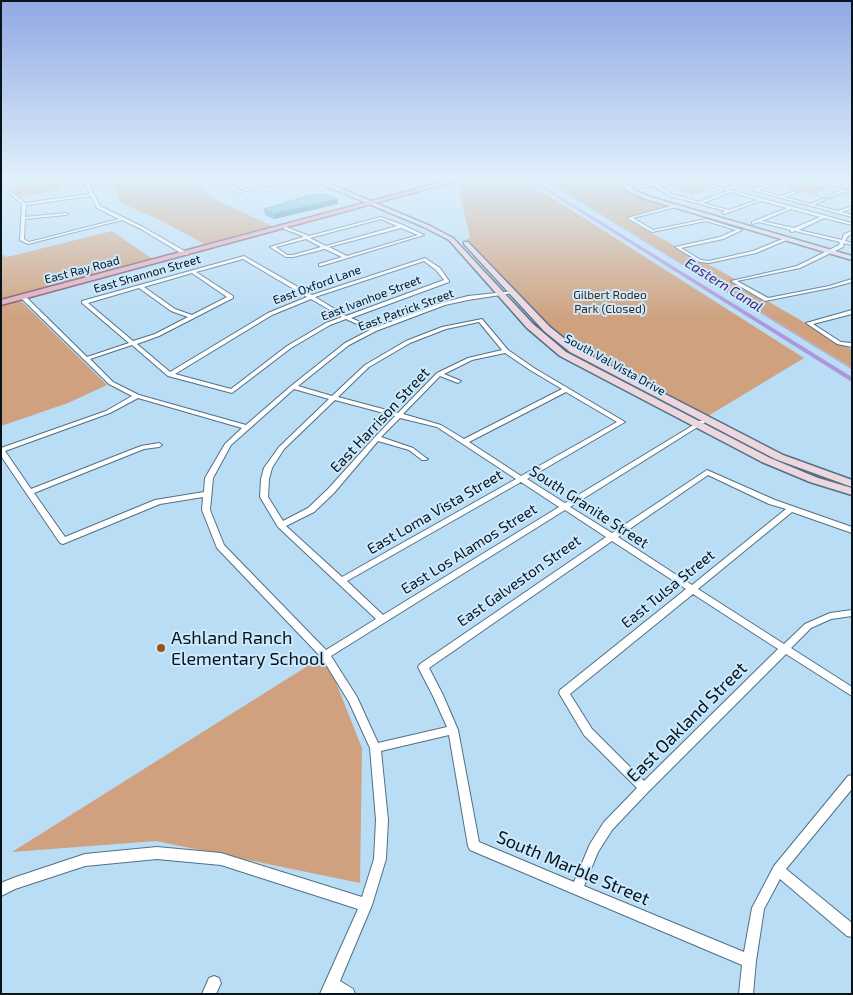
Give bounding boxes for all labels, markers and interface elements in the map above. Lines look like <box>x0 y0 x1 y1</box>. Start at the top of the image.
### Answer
street label: East Shannon Street <box>92 252 202 296</box>
street label: East Ray Road <box>43 253 121 287</box>
water label: Eastern Canal <box>682 254 766 316</box>
street label: East Oxford Lane <box>271 262 363 308</box>
street label: East Ivanhoe Street <box>319 272 423 324</box>
street label: East Patrick Street <box>356 286 456 334</box>
park label: Gilbert Rodeo Park (Closed) <box>573 288 647 316</box>
street label: South Val Vista Drive <box>562 331 668 399</box>
street label: East Harrison Street <box>327 364 433 476</box>
street label: South Granite Street <box>526 462 652 552</box>
street label: East Loma Vista Street <box>364 466 506 558</box>
street label: East Los Alamos Street <box>398 500 540 598</box>
street label: East Galveston Street <box>454 532 584 630</box>
street label: East Tulsa Street <box>618 546 718 632</box>
place label: Ashland Ranch Elementary School <box>171 627 325 670</box>
marker: Ashland Ranch Elementary School <box>155 642 167 654</box>
street label: East Oakland Street <box>622 657 752 787</box>
street label: South Marble Street <box>493 826 653 910</box>

